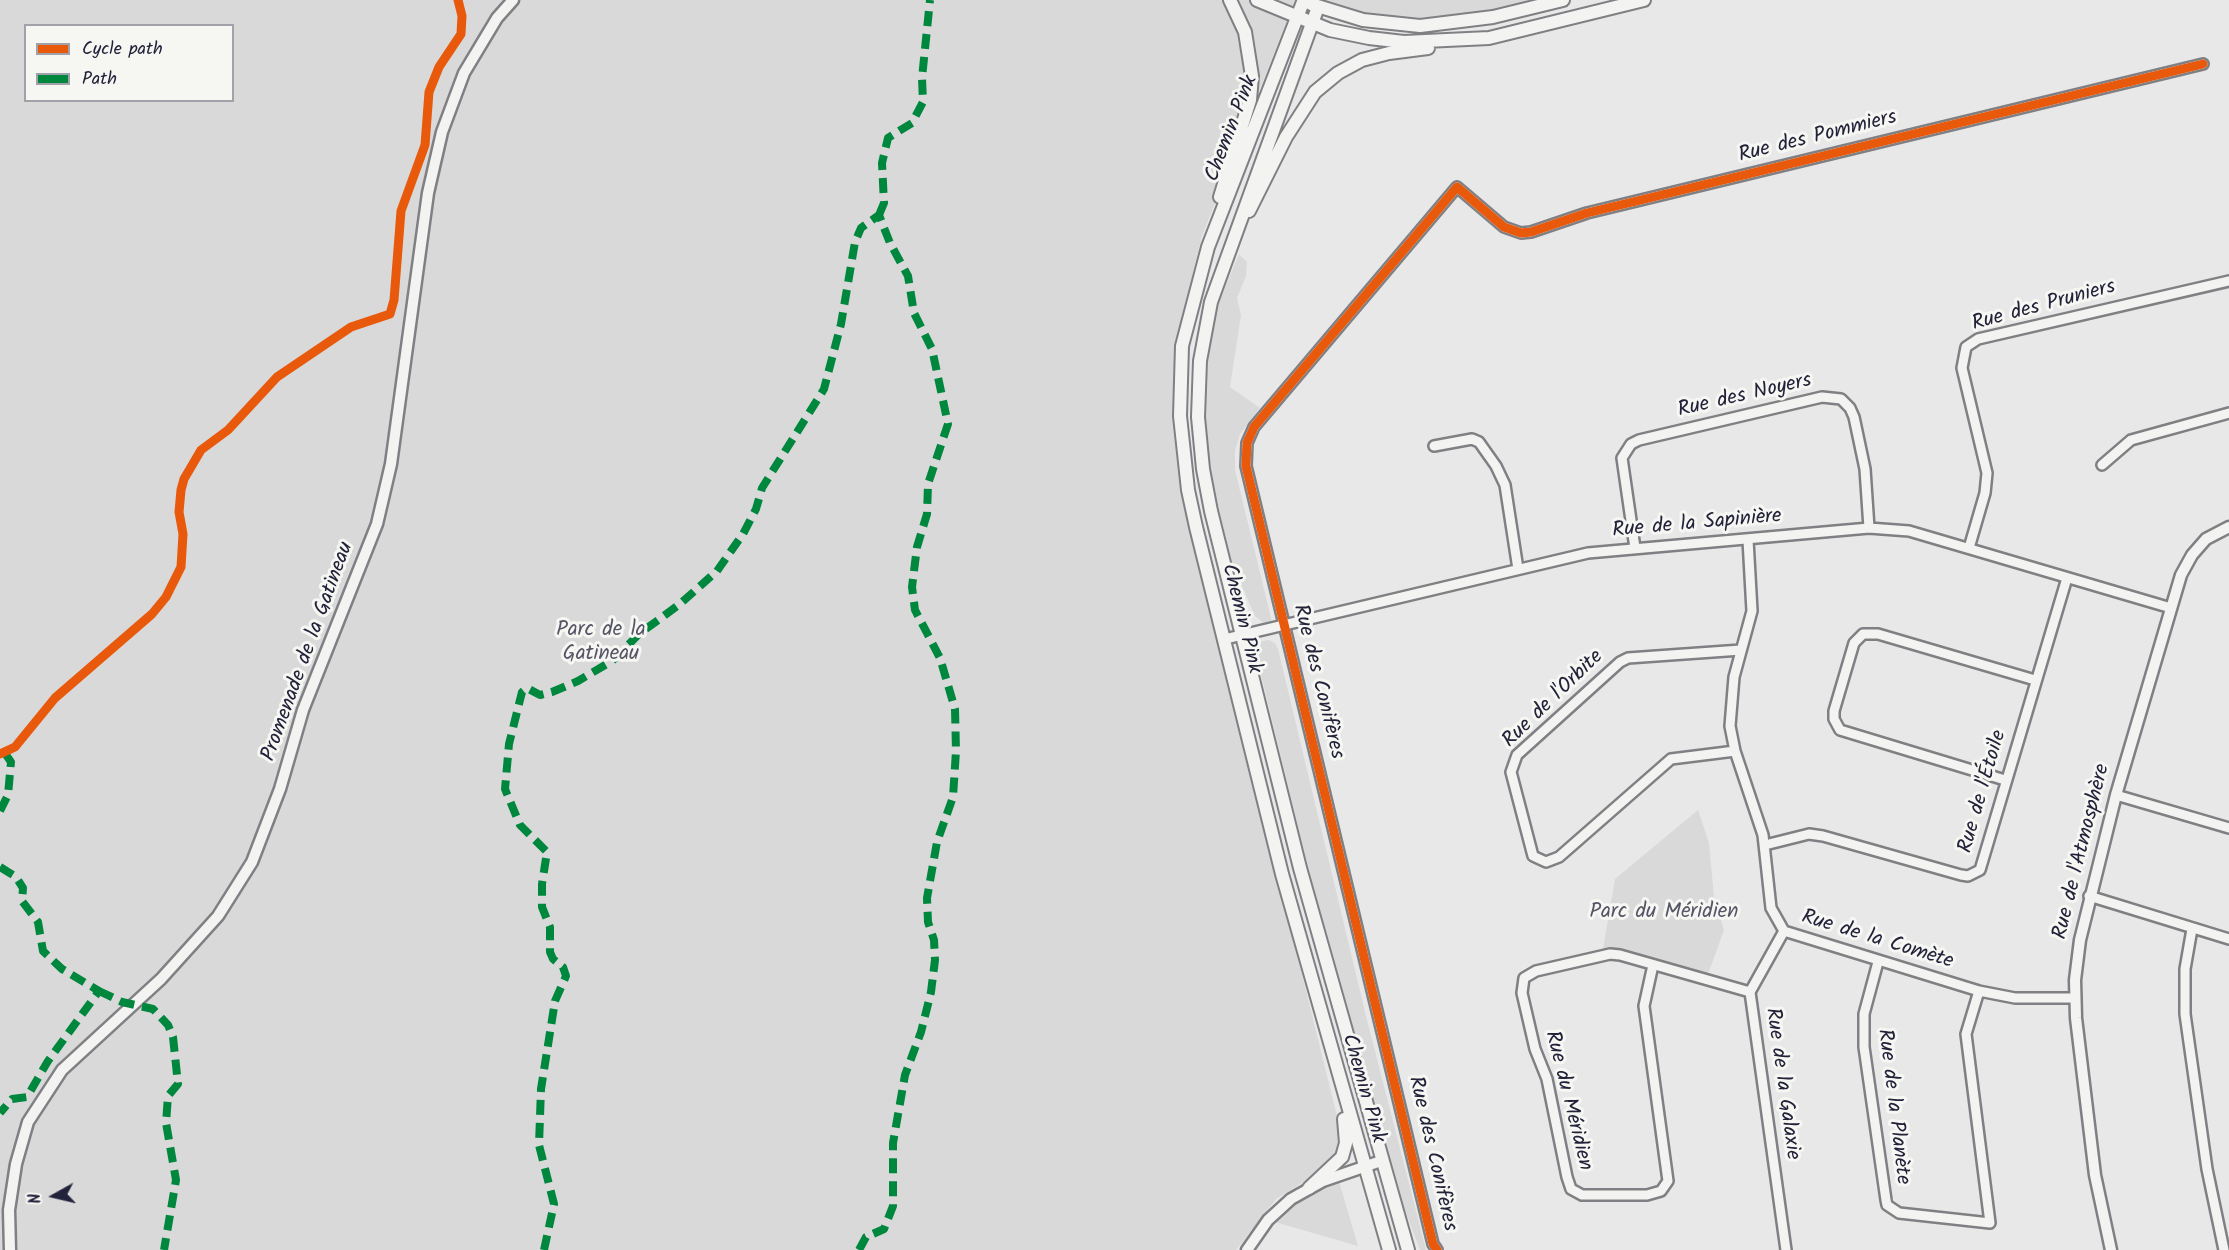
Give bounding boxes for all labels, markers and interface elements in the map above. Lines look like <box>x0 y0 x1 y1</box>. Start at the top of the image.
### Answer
legend <box>24 24 234 102</box>
text: Cycle path <box>82 35 163 64</box>
text: Path <box>82 65 117 94</box>
street label: Chemin Pink <box>1201 72 1265 186</box>
street label: Rue des Pommiers <box>1736 106 1900 170</box>
street label: Rue des Pruniers <box>1969 276 2119 338</box>
street label: Rue des Noyers <box>1676 369 1814 425</box>
street label: Rue de la Sapinière <box>1611 505 1783 545</box>
street label: Promenade de la Gatineau <box>258 539 360 765</box>
street label: Chemin Pink <box>1214 562 1266 676</box>
street label: Rue des Conifères <box>1286 602 1348 762</box>
park label: Parc de la Gatineau <box>556 618 646 668</box>
street label: Rue de l'Orbite <box>1498 646 1610 754</box>
street label: Rue de l'Étoile <box>1954 728 2014 856</box>
street label: Rue de l'Atmosphère <box>2049 762 2117 942</box>
park label: Parc du Méridien <box>1590 900 1738 926</box>
street label: Rue de la Comète <box>1798 906 1956 976</box>
street label: Rue de la Galaxie <box>1758 1006 1804 1162</box>
street label: Rue de la Planète <box>1870 1028 1914 1186</box>
street label: Rue du Méridien <box>1537 1029 1597 1173</box>
street label: Chemin Pink <box>1334 1032 1390 1146</box>
street label: Rue des Conifères <box>1401 1074 1461 1234</box>
north arrow <box>24 1166 84 1226</box>
text: N <box>23 1192 49 1205</box>

